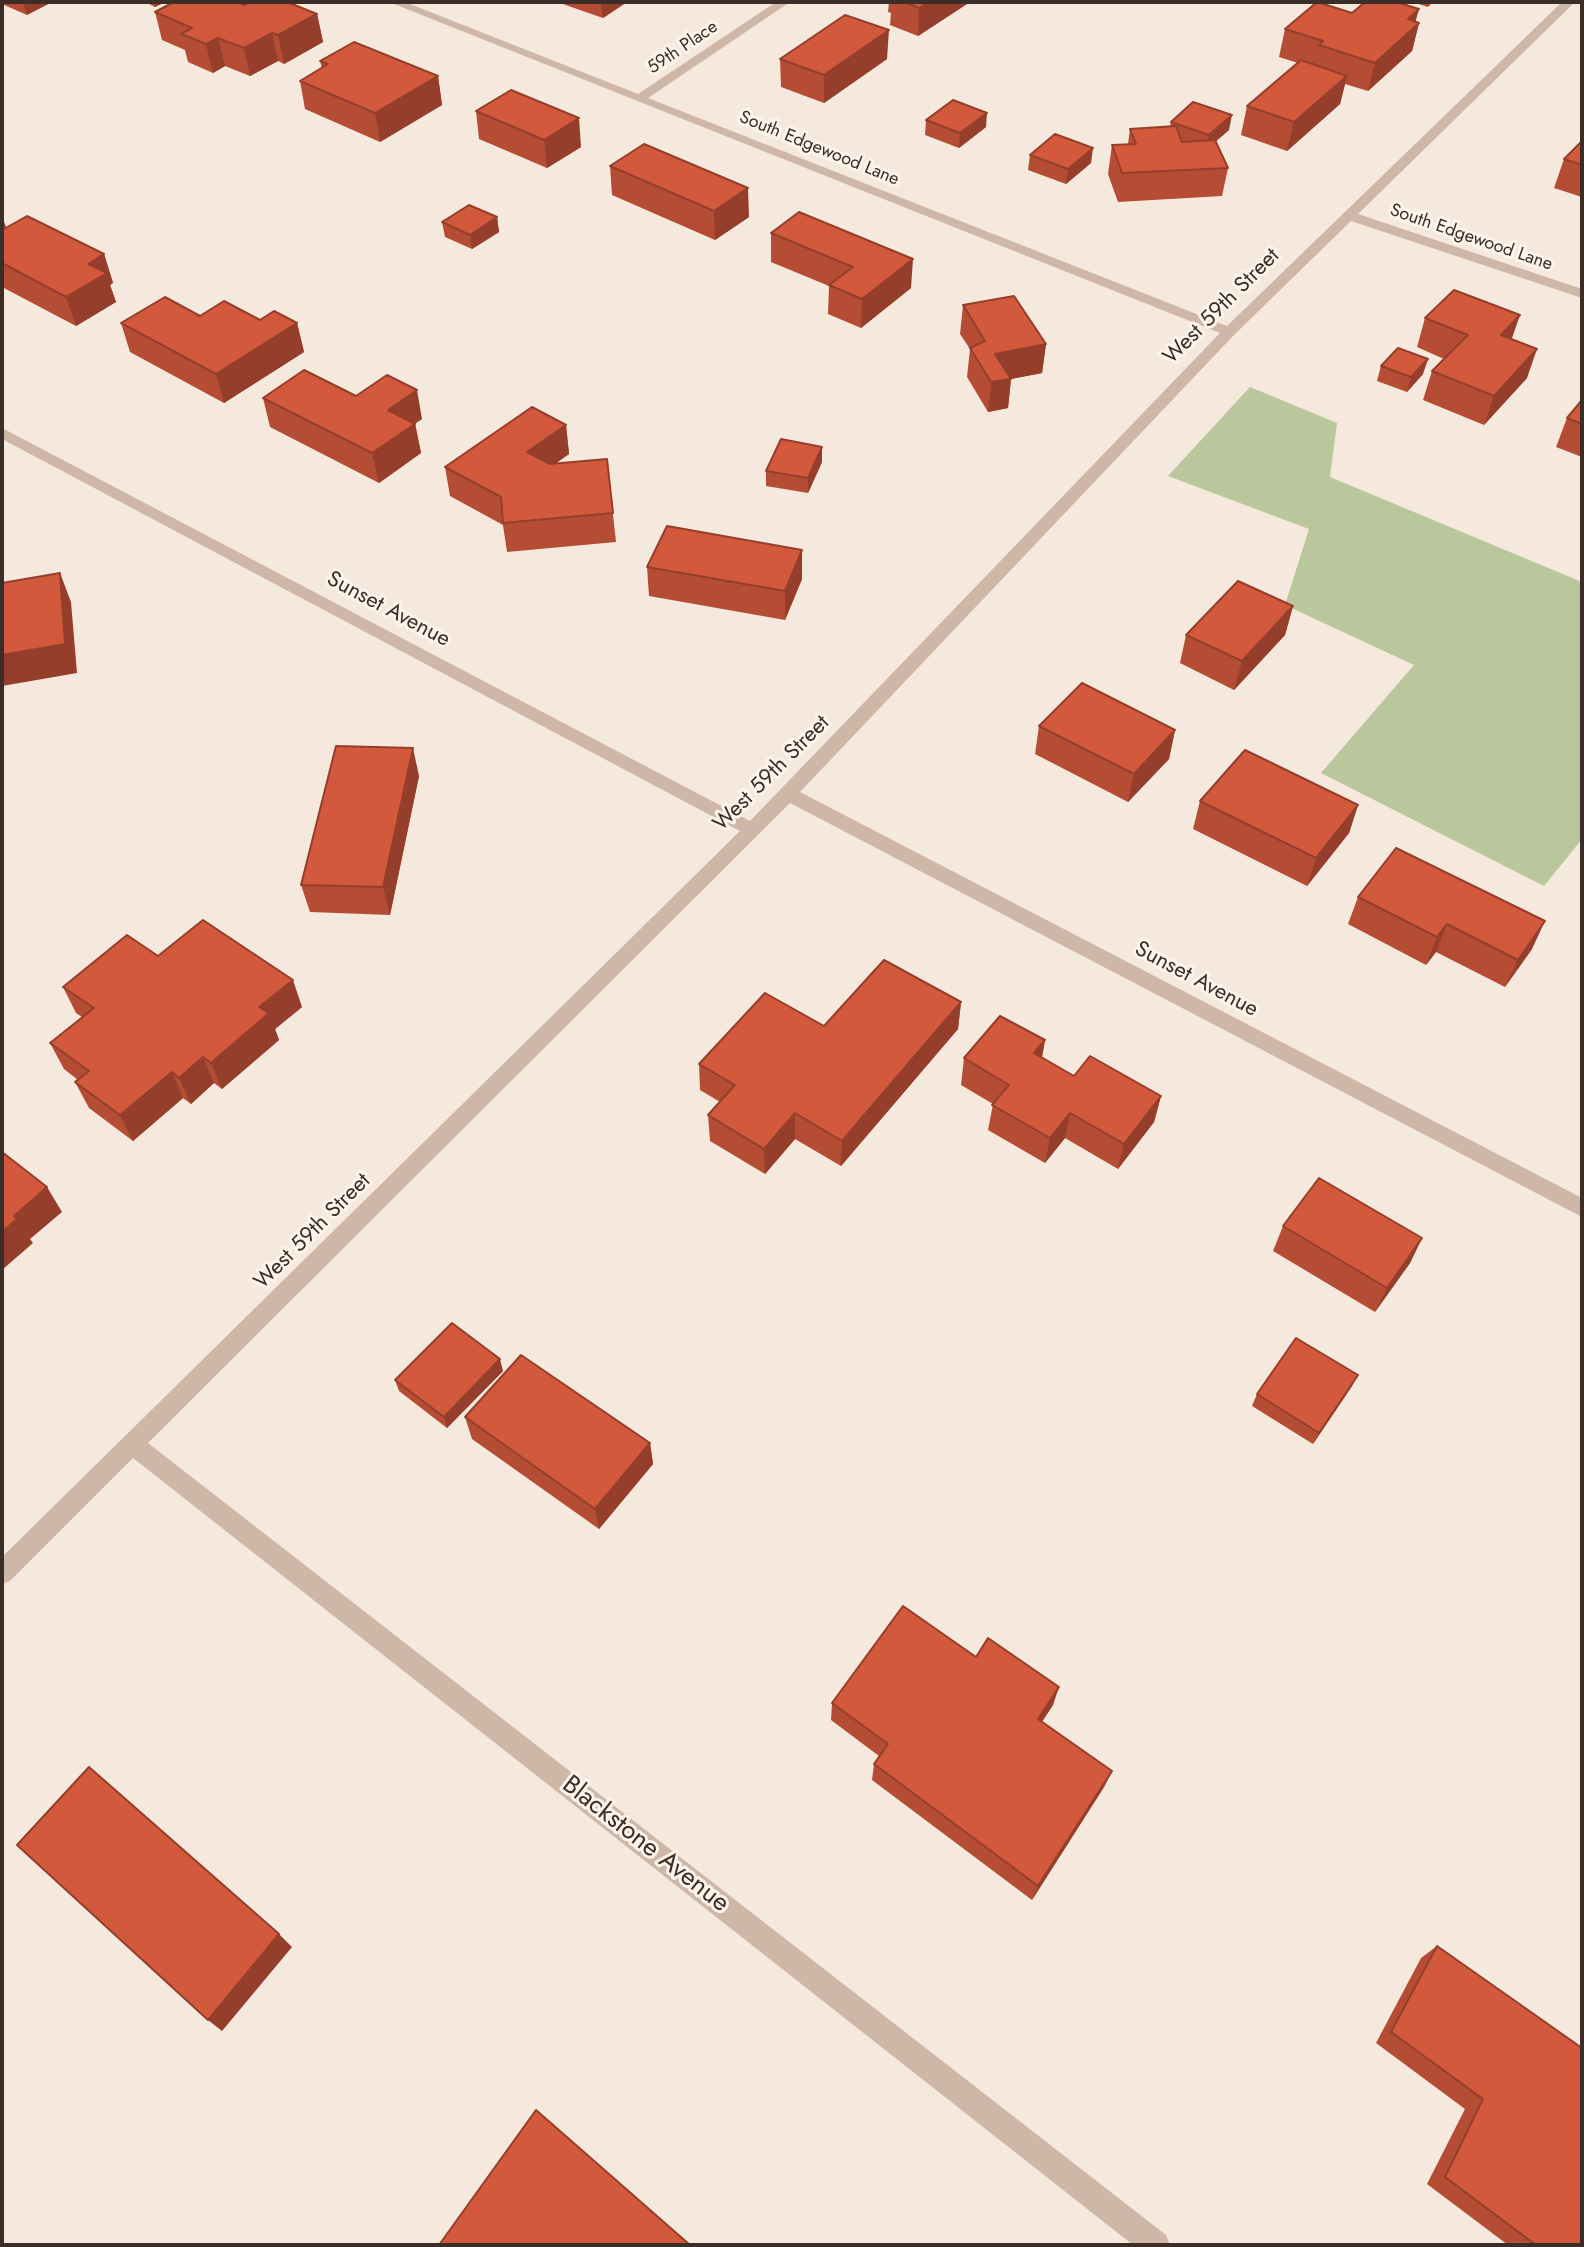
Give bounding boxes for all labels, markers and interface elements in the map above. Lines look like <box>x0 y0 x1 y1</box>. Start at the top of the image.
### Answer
street label: 59th Place <box>644 17 722 79</box>
street label: South Edgewood Lane <box>736 107 902 191</box>
street label: South Edgewood Lane <box>1387 200 1555 276</box>
street label: West 59th Street <box>1159 244 1285 370</box>
street label: Sunset Avenue <box>322 566 454 654</box>
street label: West 59th Street <box>709 711 835 837</box>
street label: Sunset Avenue <box>1130 936 1262 1024</box>
street label: West 59th Street <box>250 1169 376 1295</box>
street label: Blackstone Avenue <box>555 1770 735 1920</box>

